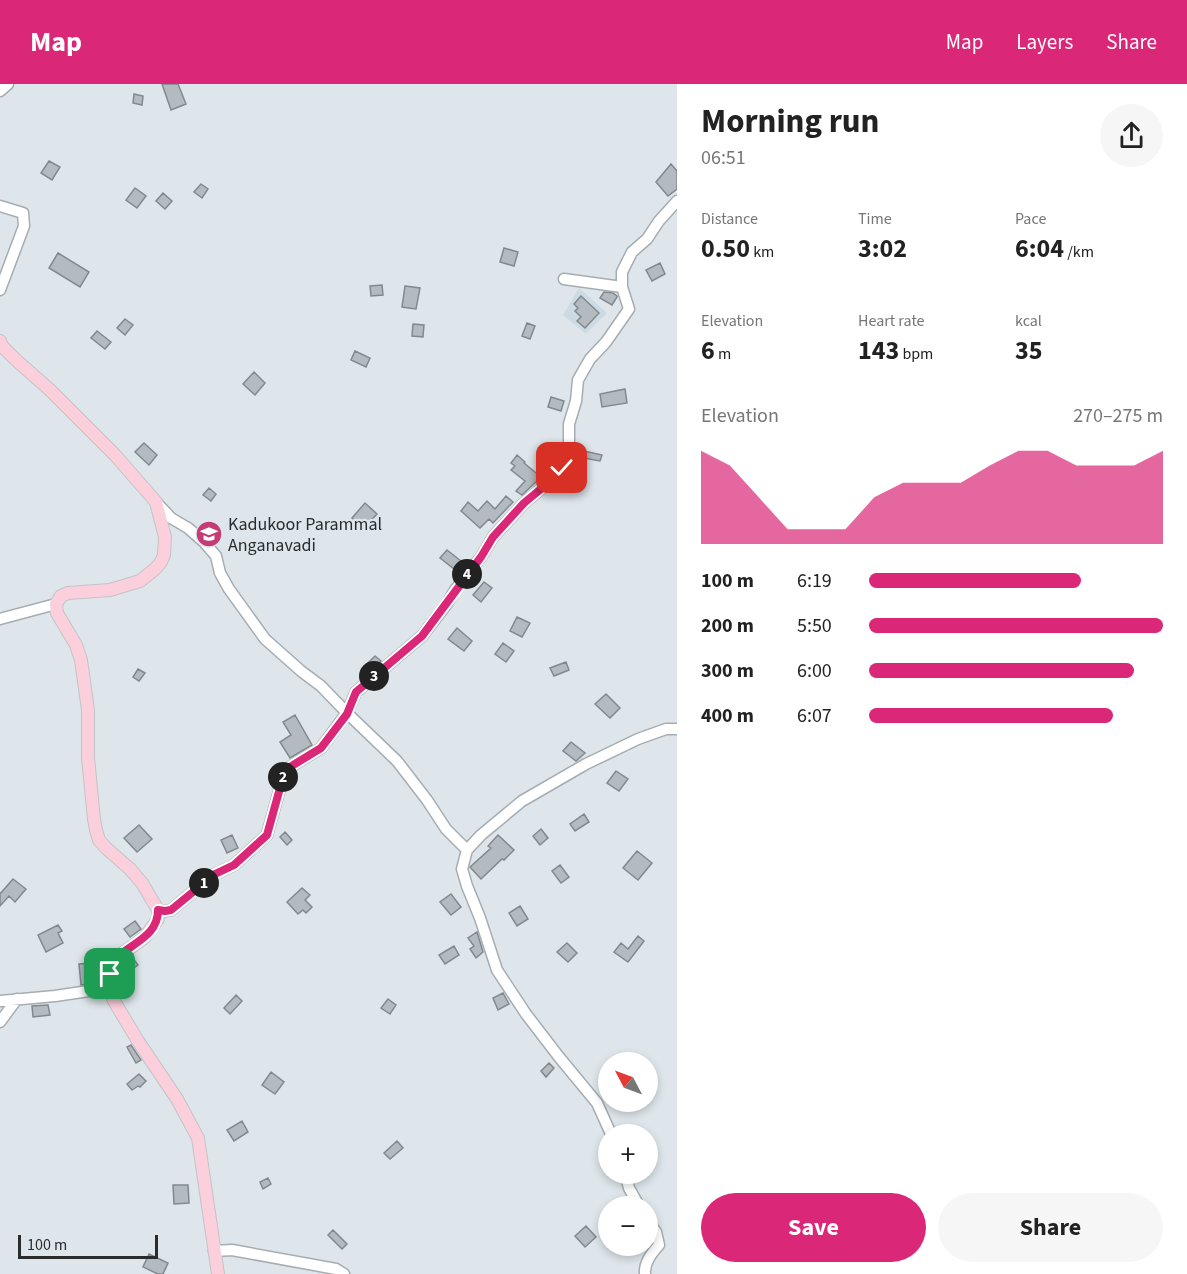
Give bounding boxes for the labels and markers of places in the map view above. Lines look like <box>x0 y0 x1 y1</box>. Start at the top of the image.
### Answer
pin <box>536 442 587 493</box>
place label: Kadukoor Parammal Anganavadi <box>228 512 382 558</box>
school or university icon: Kadukoor Parammal Anganavadi <box>194 519 224 549</box>
pin: 4 <box>452 559 482 589</box>
pin: 3 <box>359 661 389 691</box>
pin: 2 <box>268 762 298 792</box>
pin: 1 <box>189 868 219 898</box>
pin <box>84 948 135 999</box>

